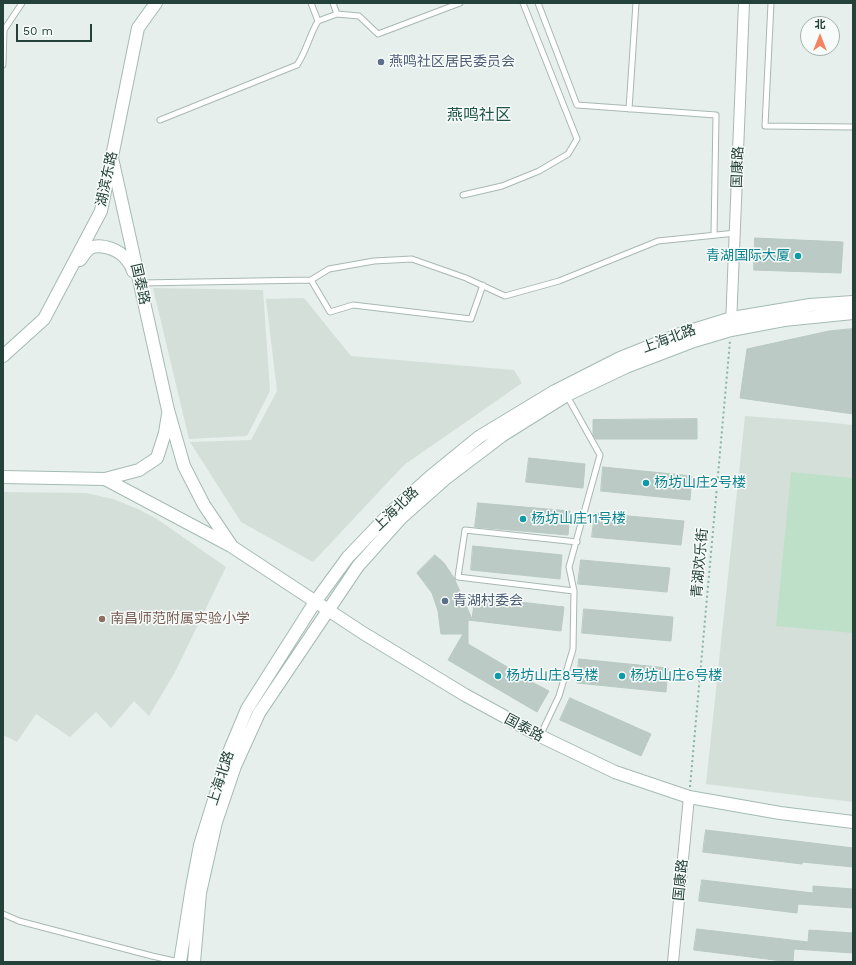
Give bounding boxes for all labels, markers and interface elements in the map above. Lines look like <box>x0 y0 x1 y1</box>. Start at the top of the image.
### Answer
scale bar <box>18 16 94 42</box>
north arrow <box>800 16 840 56</box>
text: 北 <box>815 18 826 31</box>
text: 50 m <box>23 24 53 38</box>
place label: 燕鸣社区居民委员会 <box>389 54 515 70</box>
marker: 燕鸣社区居民委员会 <box>376 57 386 67</box>
district label: 燕鸣社区 <box>447 105 511 125</box>
street label: 国康路 <box>729 146 747 188</box>
street label: 湖滨东路 <box>93 150 121 208</box>
place label: 青湖国际大厦 <box>706 248 790 264</box>
marker: 青湖国际大厦 <box>793 251 803 261</box>
street label: 国泰路 <box>127 262 153 306</box>
street label: 上海北路 <box>640 322 698 356</box>
place label: 杨坊山庄2号楼 <box>654 475 746 491</box>
marker: 杨坊山庄2号楼 <box>641 478 651 488</box>
street label: 上海北路 <box>370 484 422 534</box>
place label: 杨坊山庄11号楼 <box>531 511 626 527</box>
marker: 杨坊山庄11号楼 <box>518 514 528 524</box>
street label: 青湖欢乐街 <box>689 527 711 599</box>
place label: 青湖村委会 <box>453 593 523 609</box>
marker: 青湖村委会 <box>440 596 450 606</box>
place label: 南昌师范附属实验小学 <box>110 611 250 627</box>
marker: 南昌师范附属实验小学 <box>97 614 107 624</box>
place label: 杨坊山庄8号楼 <box>506 668 599 684</box>
place label: 杨坊山庄6号楼 <box>630 668 723 684</box>
marker: 杨坊山庄8号楼 <box>493 671 503 681</box>
marker: 杨坊山庄6号楼 <box>617 671 627 681</box>
street label: 国泰路 <box>502 711 546 745</box>
street label: 上海北路 <box>204 749 238 807</box>
street label: 国康路 <box>670 858 692 902</box>

